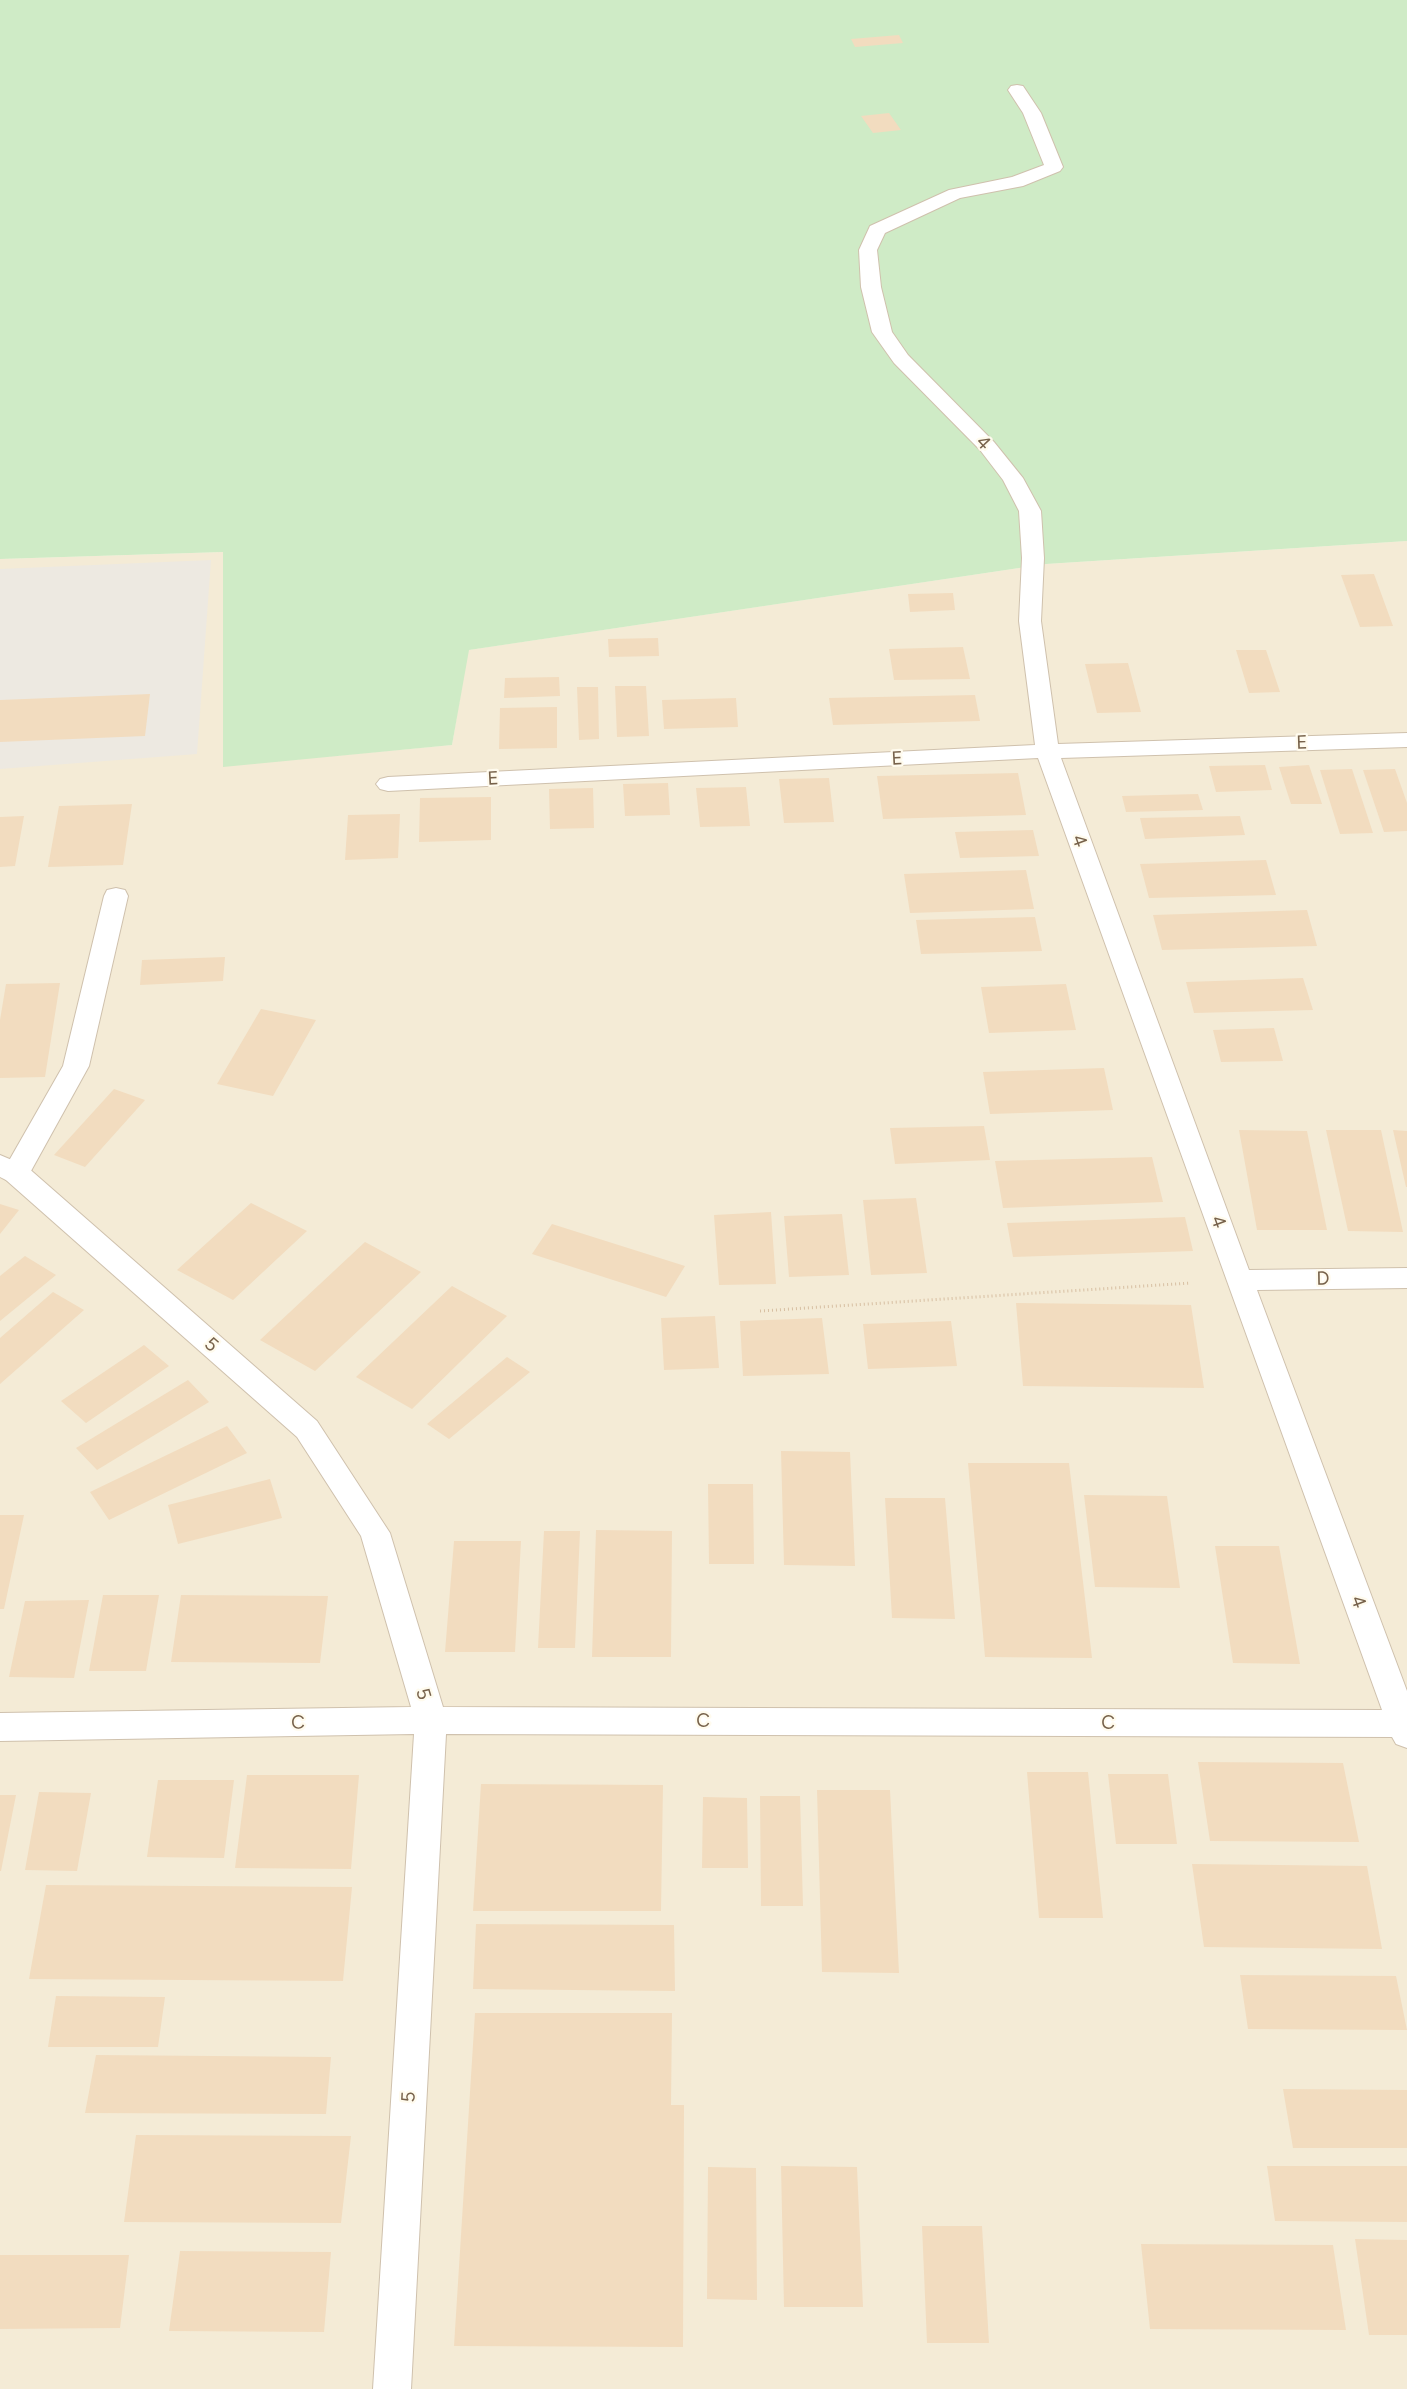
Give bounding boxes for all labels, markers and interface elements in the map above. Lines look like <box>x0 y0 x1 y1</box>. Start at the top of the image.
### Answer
street label: 4 <box>971 431 995 455</box>
street label: E <box>1296 731 1308 755</box>
street label: E <box>891 747 903 771</box>
street label: E <box>487 767 499 791</box>
street label: 4 <box>1066 832 1092 850</box>
street label: 4 <box>1205 1213 1231 1231</box>
street label: D <box>1316 1267 1330 1291</box>
street label: 5 <box>199 1333 223 1357</box>
street label: 4 <box>1345 1593 1371 1611</box>
street label: 5 <box>411 1685 435 1703</box>
street label: C <box>696 1710 710 1732</box>
street label: C <box>291 1711 305 1735</box>
street label: C <box>1101 1712 1115 1734</box>
street label: 5 <box>397 2091 421 2103</box>

